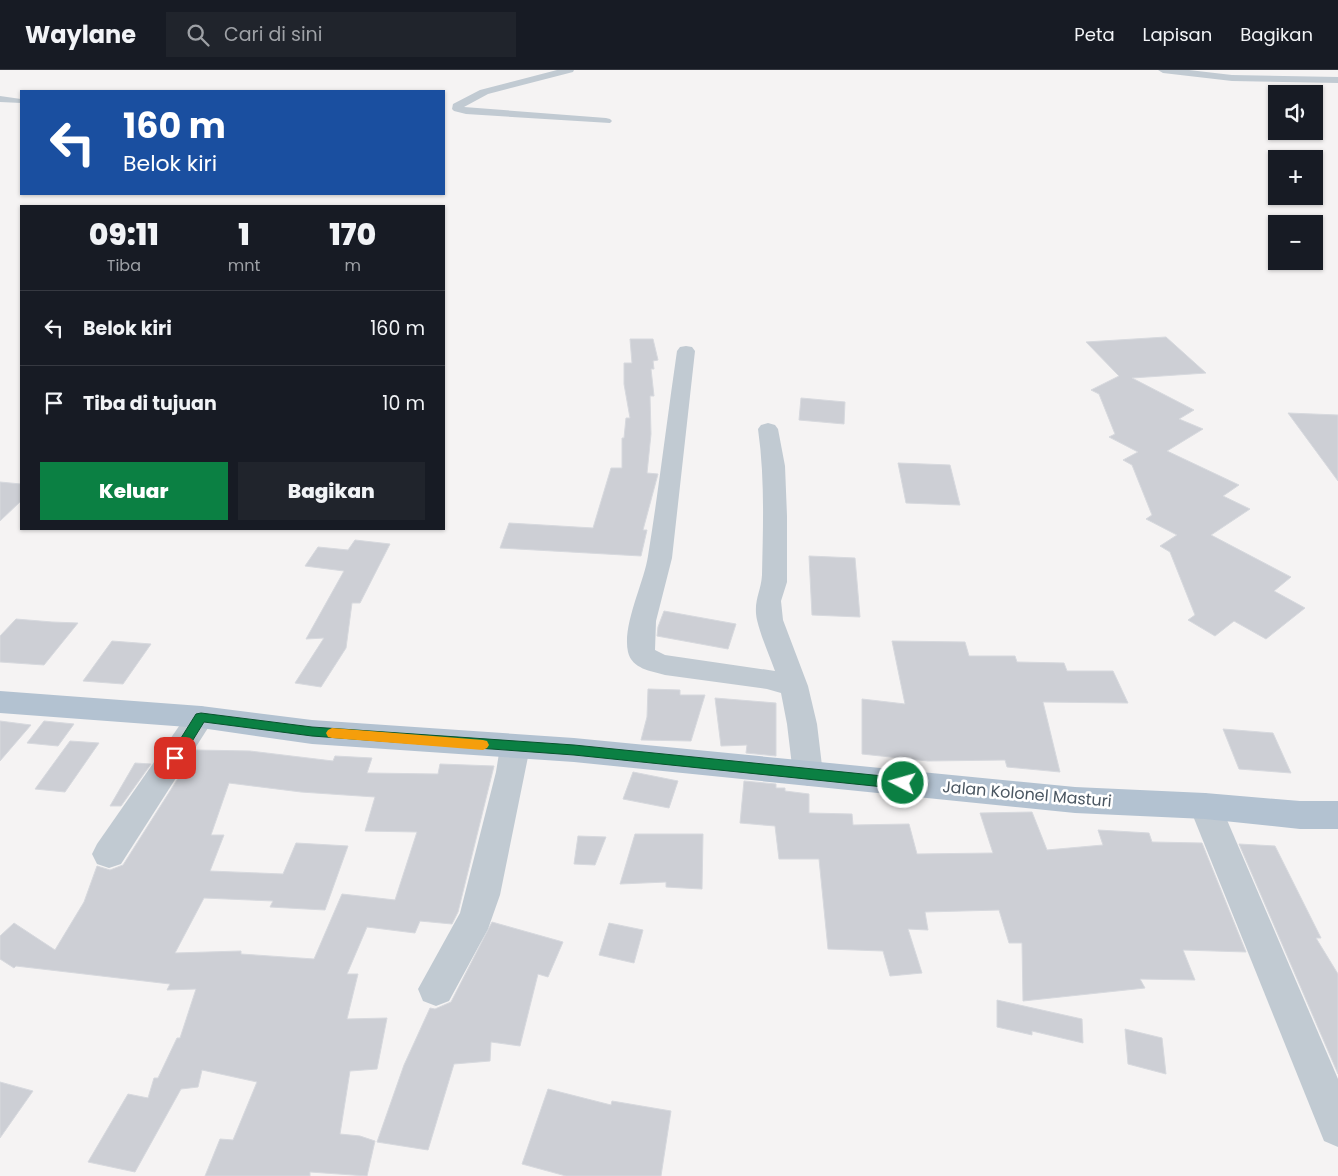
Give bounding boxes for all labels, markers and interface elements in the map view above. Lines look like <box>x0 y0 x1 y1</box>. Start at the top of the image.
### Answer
search box <box>166 12 516 57</box>
text: Waylane <box>25 18 136 51</box>
icon: search <box>184 21 212 49</box>
text: Cari di sini <box>224 21 322 48</box>
text: Peta <box>1074 22 1115 47</box>
text: Lapisan <box>1143 22 1212 47</box>
text: Bagikan <box>1240 22 1313 47</box>
map controls <box>1268 85 1323 270</box>
button: sound <box>1268 85 1323 140</box>
text: 160 m <box>123 101 226 150</box>
icon: left <box>40 110 105 175</box>
text: Belok kiri <box>123 148 217 179</box>
button: + <box>1268 150 1323 205</box>
text: 09:11 <box>89 213 159 256</box>
text: 1 <box>238 213 250 256</box>
text: 170 <box>329 213 376 256</box>
button: − <box>1268 215 1323 270</box>
text: Tiba <box>107 254 141 277</box>
text: mnt <box>228 254 260 277</box>
text: m <box>344 254 361 277</box>
icon: left <box>40 314 68 342</box>
text: Belok kiri <box>83 315 172 342</box>
text: 160 m <box>370 315 425 342</box>
icon: arrive <box>40 389 68 417</box>
text: Tiba di tujuan <box>83 390 217 417</box>
text: 10 m <box>382 390 425 417</box>
button: Keluar <box>40 462 228 520</box>
button: Bagikan <box>238 462 425 520</box>
pin <box>154 737 196 779</box>
icon: arrive <box>161 744 189 772</box>
position arrow <box>876 756 928 808</box>
street label: Jalan Kolonel Masturi <box>941 775 1113 813</box>

